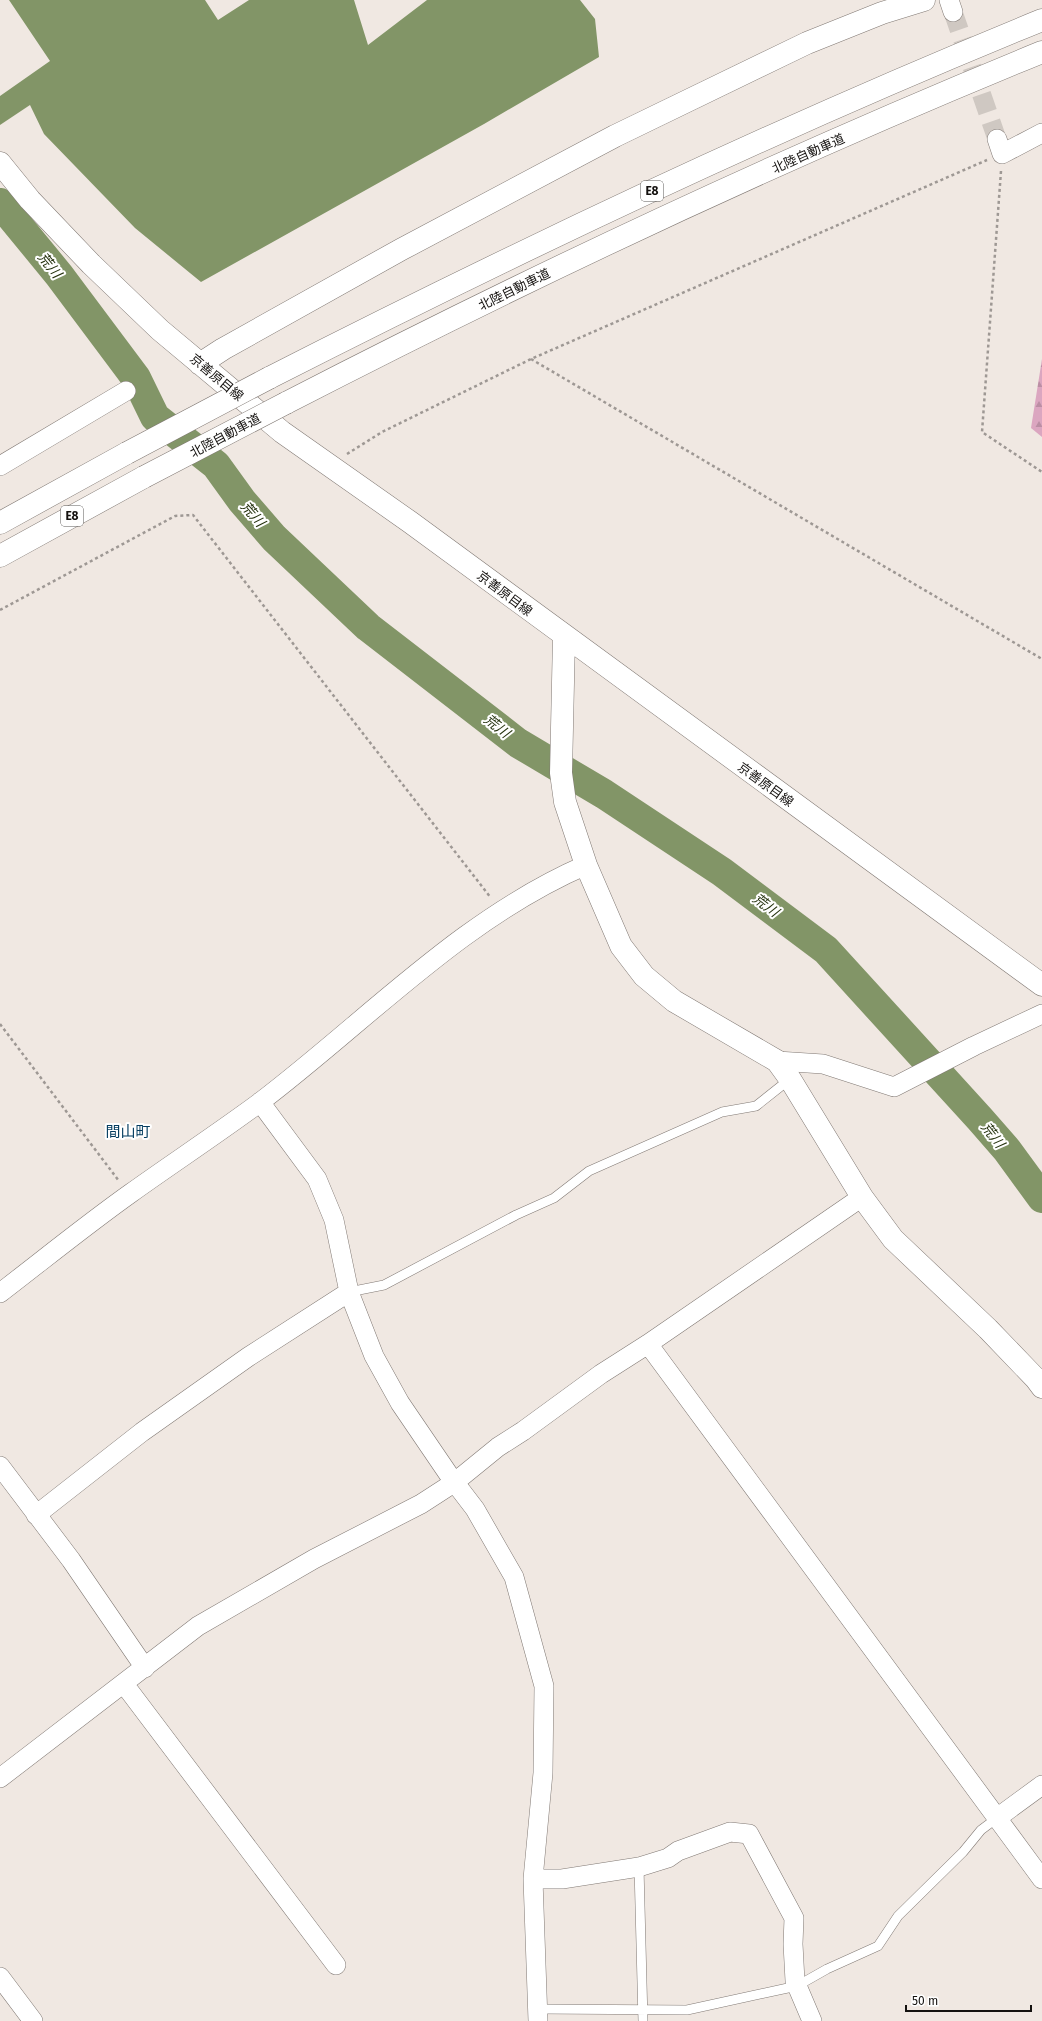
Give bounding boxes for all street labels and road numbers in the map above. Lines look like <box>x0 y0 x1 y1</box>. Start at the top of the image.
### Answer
street label: 北陸自動車道 <box>770 131 847 176</box>
road number: E8 <box>641 181 663 201</box>
street label: 北陸自動車道 <box>476 266 553 313</box>
street label: 京善原目線 <box>187 351 246 404</box>
street label: 北陸自動車道 <box>187 411 263 460</box>
road number: E8 <box>61 506 83 526</box>
street label: 京善原目線 <box>474 568 535 619</box>
street label: 京善原目線 <box>735 759 796 810</box>

